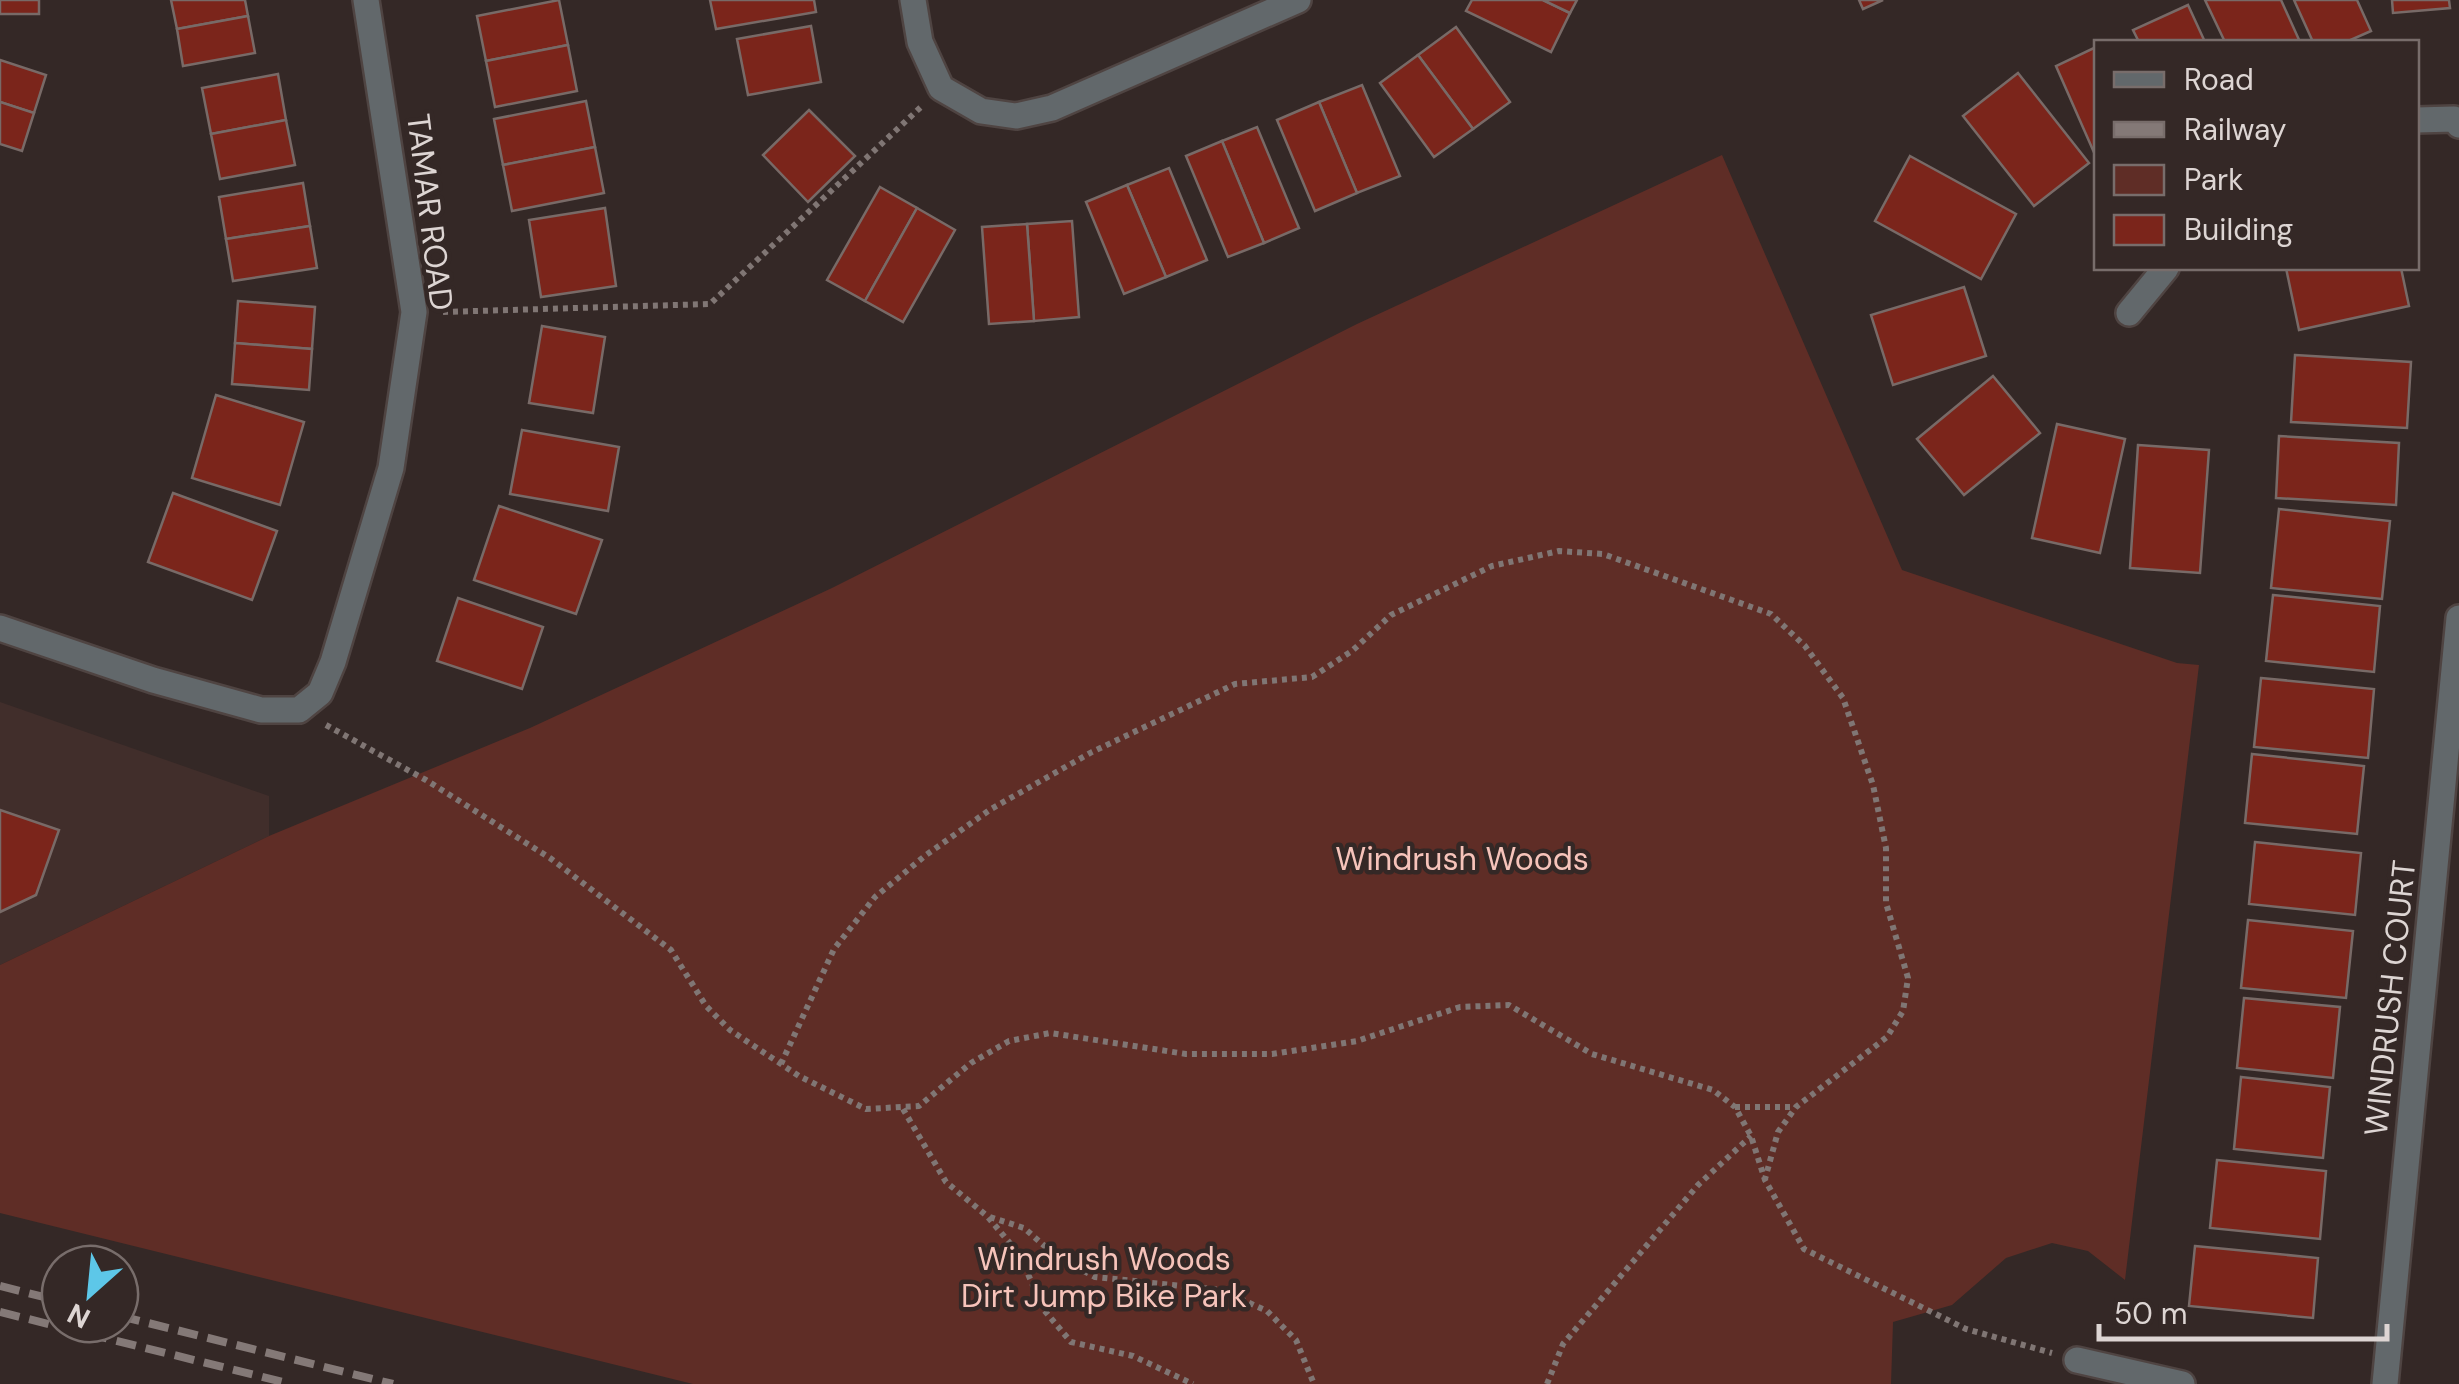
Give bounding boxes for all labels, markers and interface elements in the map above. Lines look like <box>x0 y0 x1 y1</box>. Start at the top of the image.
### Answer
legend <box>2094 40 2419 270</box>
text: Road <box>2184 60 2254 99</box>
text: Railway <box>2184 110 2287 149</box>
street label: TAMAR ROAD <box>397 111 463 313</box>
text: Park <box>2184 160 2243 199</box>
text: Building <box>2184 210 2293 249</box>
park label: Windrush Woods <box>1335 838 1589 880</box>
street label: WINDRUSH COURT <box>2355 858 2425 1138</box>
park label: Windrush Woods Dirt Jump Bike Park <box>961 1238 1247 1317</box>
north arrow <box>40 1244 140 1344</box>
scale bar <box>2099 1279 2386 1341</box>
text: 50 m <box>2114 1294 2188 1333</box>
text: N <box>61 1295 96 1337</box>

